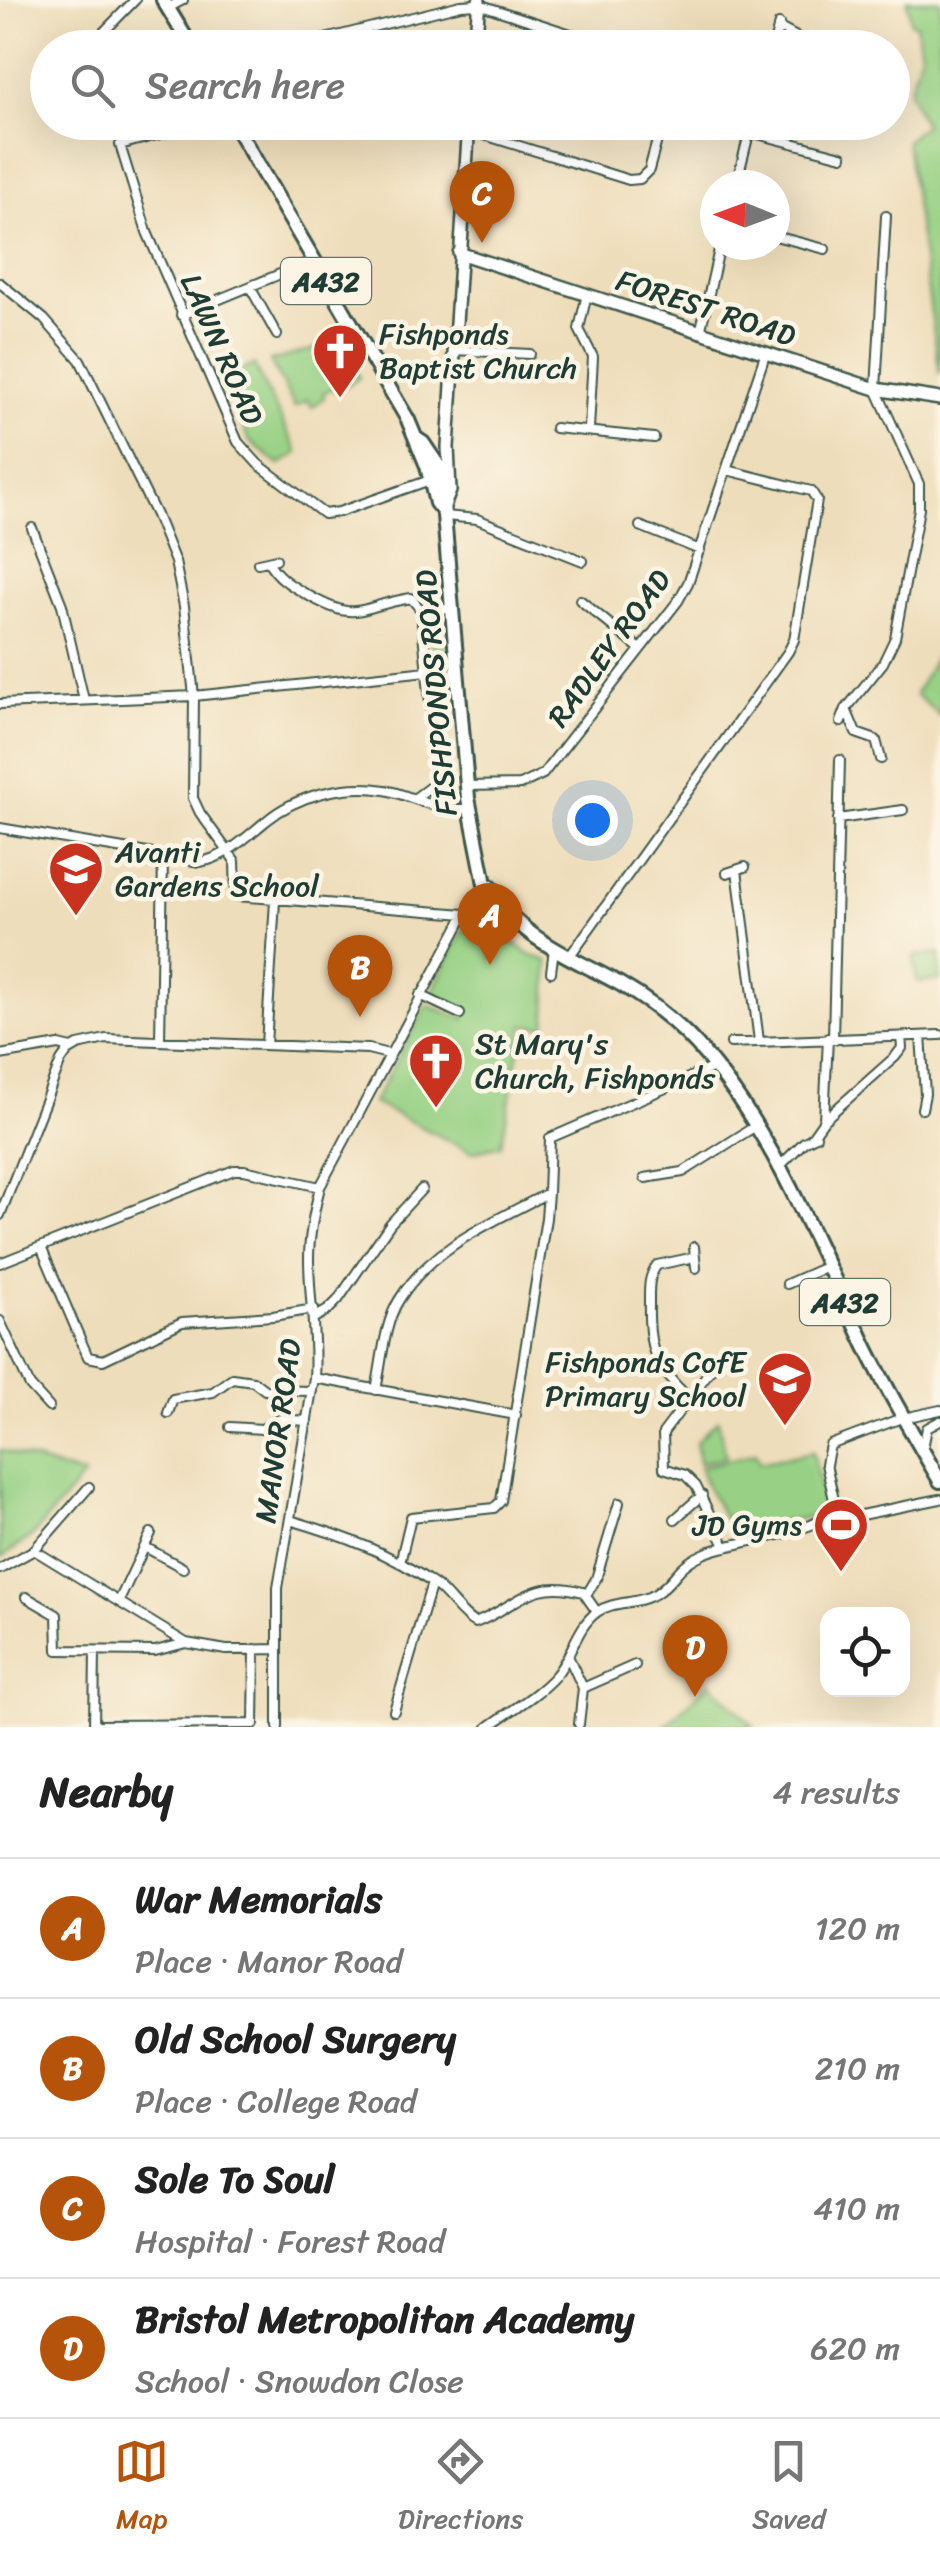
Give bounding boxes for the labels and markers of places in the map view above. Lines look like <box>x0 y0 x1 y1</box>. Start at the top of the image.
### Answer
pin: C <box>450 160 514 243</box>
place label: Fishponds Baptist Church <box>379 307 577 395</box>
church icon: Fishponds Baptist Church <box>310 321 370 400</box>
place label: Avanti Gardens School <box>114 825 320 913</box>
school or university icon: Avanti Gardens School <box>46 839 106 918</box>
pin: A <box>458 882 522 965</box>
pin: B <box>328 934 392 1017</box>
place label: St Mary's Church, Fishponds <box>475 1017 716 1105</box>
church icon: St Mary's Church, Fishponds <box>406 1031 466 1110</box>
place label: Fishponds CofE Primary School <box>545 1335 748 1423</box>
school or university icon: Fishponds CofE Primary School <box>755 1349 815 1428</box>
sports icon: JD Gyms <box>811 1495 871 1574</box>
place label: JD Gyms <box>692 1498 803 1552</box>
pin: D <box>662 1614 728 1697</box>

